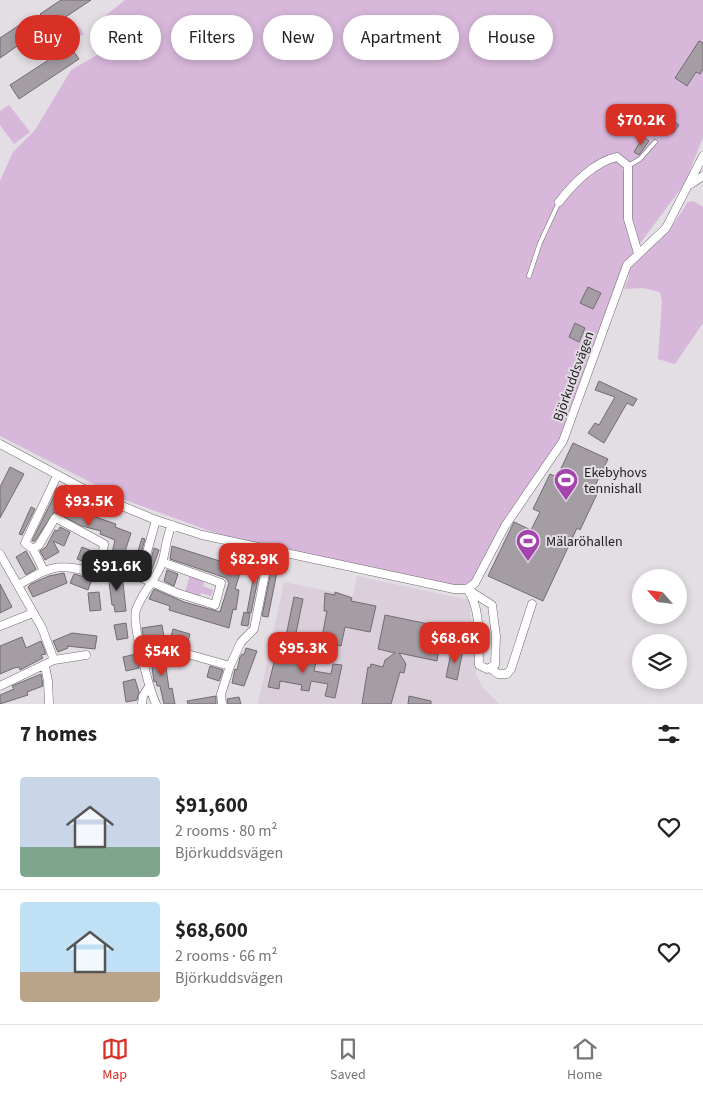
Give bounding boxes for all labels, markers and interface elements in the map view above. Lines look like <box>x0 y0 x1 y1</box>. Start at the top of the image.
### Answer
chip: Buy <box>15 15 80 60</box>
chip: Rent <box>90 15 161 60</box>
chip: Filters <box>171 15 253 60</box>
chip: New <box>263 15 333 60</box>
chip: Apartment <box>343 15 459 60</box>
chip: House <box>469 15 553 60</box>
pin: $70.2K <box>600 104 682 146</box>
text: $70.2K <box>617 109 665 131</box>
street label: Björkuddsvägen <box>548 328 600 424</box>
place label: Ekebyhovs tennishall <box>584 463 647 499</box>
sports icon: Ekebyhovs tennishall <box>553 467 579 501</box>
pin: $93.5K <box>48 484 130 527</box>
text: $93.5K <box>65 490 113 512</box>
sports icon: Mälaröhallen <box>515 528 541 562</box>
place label: Mälaröhallen <box>546 532 623 552</box>
pin: $82.9K <box>213 542 295 585</box>
text: $82.9K <box>230 548 278 570</box>
pin: $91.6K <box>76 550 158 592</box>
text: $91.6K <box>93 555 141 577</box>
north arrow <box>632 569 688 624</box>
map controls <box>632 569 687 689</box>
pin: $68.6K <box>414 622 496 664</box>
text: $68.6K <box>431 627 479 649</box>
pin: $95.3K <box>262 632 344 674</box>
pin: $54K <box>132 634 192 677</box>
button: layers <box>632 634 687 689</box>
text: $95.3K <box>279 637 327 659</box>
text: $54K <box>144 640 180 662</box>
text: 7 homes <box>20 719 97 749</box>
icon: filters <box>655 720 683 748</box>
text: $91,600 <box>175 790 248 820</box>
icon: home <box>60 797 120 857</box>
icon: heart <box>655 813 683 841</box>
text: 2 rooms · 80 m² <box>175 820 277 842</box>
text: Björkuddsvägen <box>175 842 283 864</box>
text: $68,600 <box>175 915 248 945</box>
icon: home <box>60 922 120 982</box>
icon: heart <box>655 938 683 966</box>
text: 2 rooms · 66 m² <box>175 945 277 967</box>
text: Björkuddsvägen <box>175 967 283 989</box>
tab: Map <box>101 1035 129 1085</box>
tab: Saved <box>330 1035 366 1085</box>
tab: Home <box>567 1035 602 1085</box>

